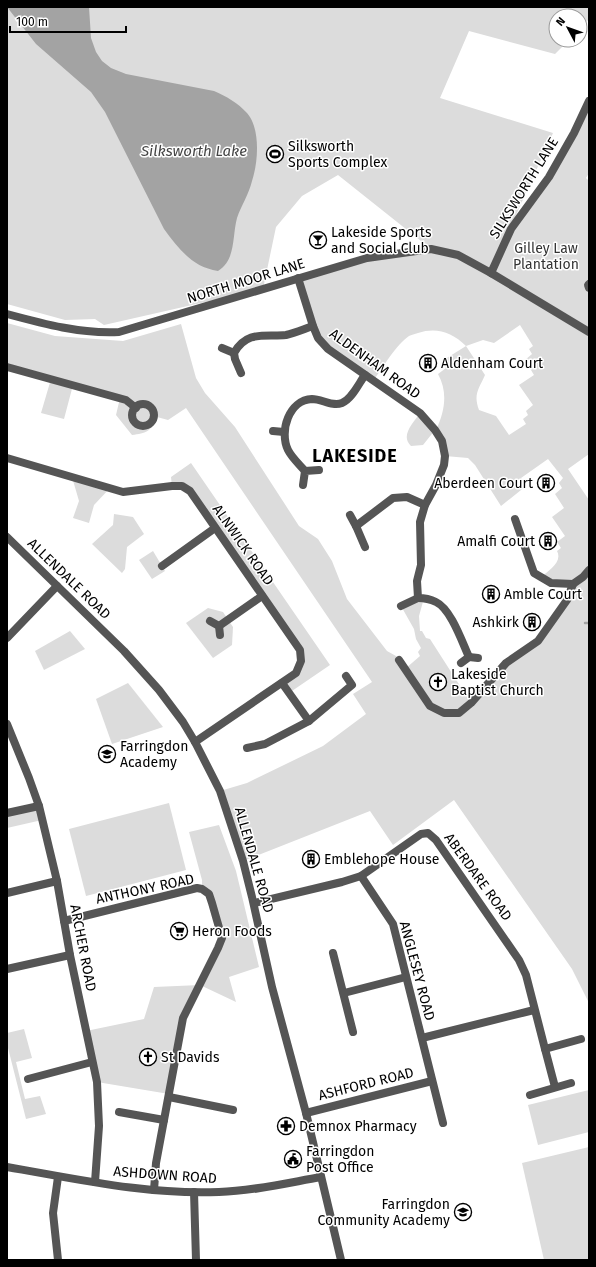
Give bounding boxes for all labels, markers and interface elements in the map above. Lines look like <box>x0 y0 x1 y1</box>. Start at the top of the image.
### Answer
scale bar <box>10 8 126 34</box>
north arrow <box>548 8 588 48</box>
text: 100 m <box>16 15 48 29</box>
text: N <box>554 15 568 29</box>
street label: SILKSWORTH LANE <box>486 134 562 242</box>
place label: Silksworth Sports Complex <box>288 138 387 171</box>
water label: Silksworth Lake <box>140 142 247 160</box>
sports icon: Silksworth Sports Complex <box>265 144 285 164</box>
place label: Lakeside Sports and Social Club <box>331 224 432 257</box>
bar icon: Lakeside Sports and Social Club <box>308 230 328 250</box>
park label: Gilley Law Plantation <box>513 240 579 273</box>
street label: NORTH MOOR LANE <box>185 255 307 307</box>
street label: ALDENHAM ROAD <box>326 325 424 403</box>
building icon: Aldenham Court <box>418 353 438 373</box>
place label: Aldenham Court <box>441 355 544 372</box>
district label: LAKESIDE <box>312 445 398 467</box>
building icon: Aberdeen Court <box>536 473 556 493</box>
place label: Aberdeen Court <box>434 475 534 492</box>
street label: ALNWICK ROAD <box>209 501 277 589</box>
building icon: Amalfi Court <box>538 531 558 551</box>
place label: Amalfi Court <box>457 533 536 550</box>
street label: ALLENDALE ROAD <box>24 535 114 623</box>
building icon: Amble Court <box>481 584 501 604</box>
place label: Amble Court <box>504 586 583 603</box>
building icon: Ashkirk <box>522 612 542 632</box>
place label: Ashkirk <box>473 614 520 631</box>
place label: Lakeside Baptist Church <box>451 666 544 699</box>
church icon: Lakeside Baptist Church <box>428 672 448 692</box>
place label: Farringdon Academy <box>120 738 188 771</box>
school or university icon: Farringdon Academy <box>97 744 117 764</box>
street label: ALLENDALE ROAD <box>231 805 277 915</box>
street label: ABERDARE ROAD <box>441 830 515 924</box>
building icon: Emblehope House <box>301 849 321 869</box>
place label: Emblehope House <box>324 851 439 868</box>
street label: ANTHONY ROAD <box>94 870 196 908</box>
street label: ARCHER ROAD <box>66 903 100 993</box>
street label: ANGLESEY ROAD <box>396 919 438 1023</box>
supermarket icon: Heron Foods <box>169 921 189 941</box>
place label: Heron Foods <box>192 923 272 940</box>
church icon: St Davids <box>138 1047 158 1067</box>
place label: St Davids <box>161 1049 220 1066</box>
street label: ASHFORD ROAD <box>317 1064 415 1104</box>
pharmacy icon: Demnox Pharmacy <box>276 1116 296 1136</box>
place label: Demnox Pharmacy <box>299 1118 417 1135</box>
place label: Farringdon Post Office <box>306 1143 374 1176</box>
public building icon: Farringdon Post Office <box>283 1149 303 1169</box>
street label: ASHDOWN ROAD <box>113 1163 217 1187</box>
place label: Farringdon Community Academy <box>317 1196 450 1229</box>
school or university icon: Farringdon Community Academy <box>453 1202 473 1222</box>

